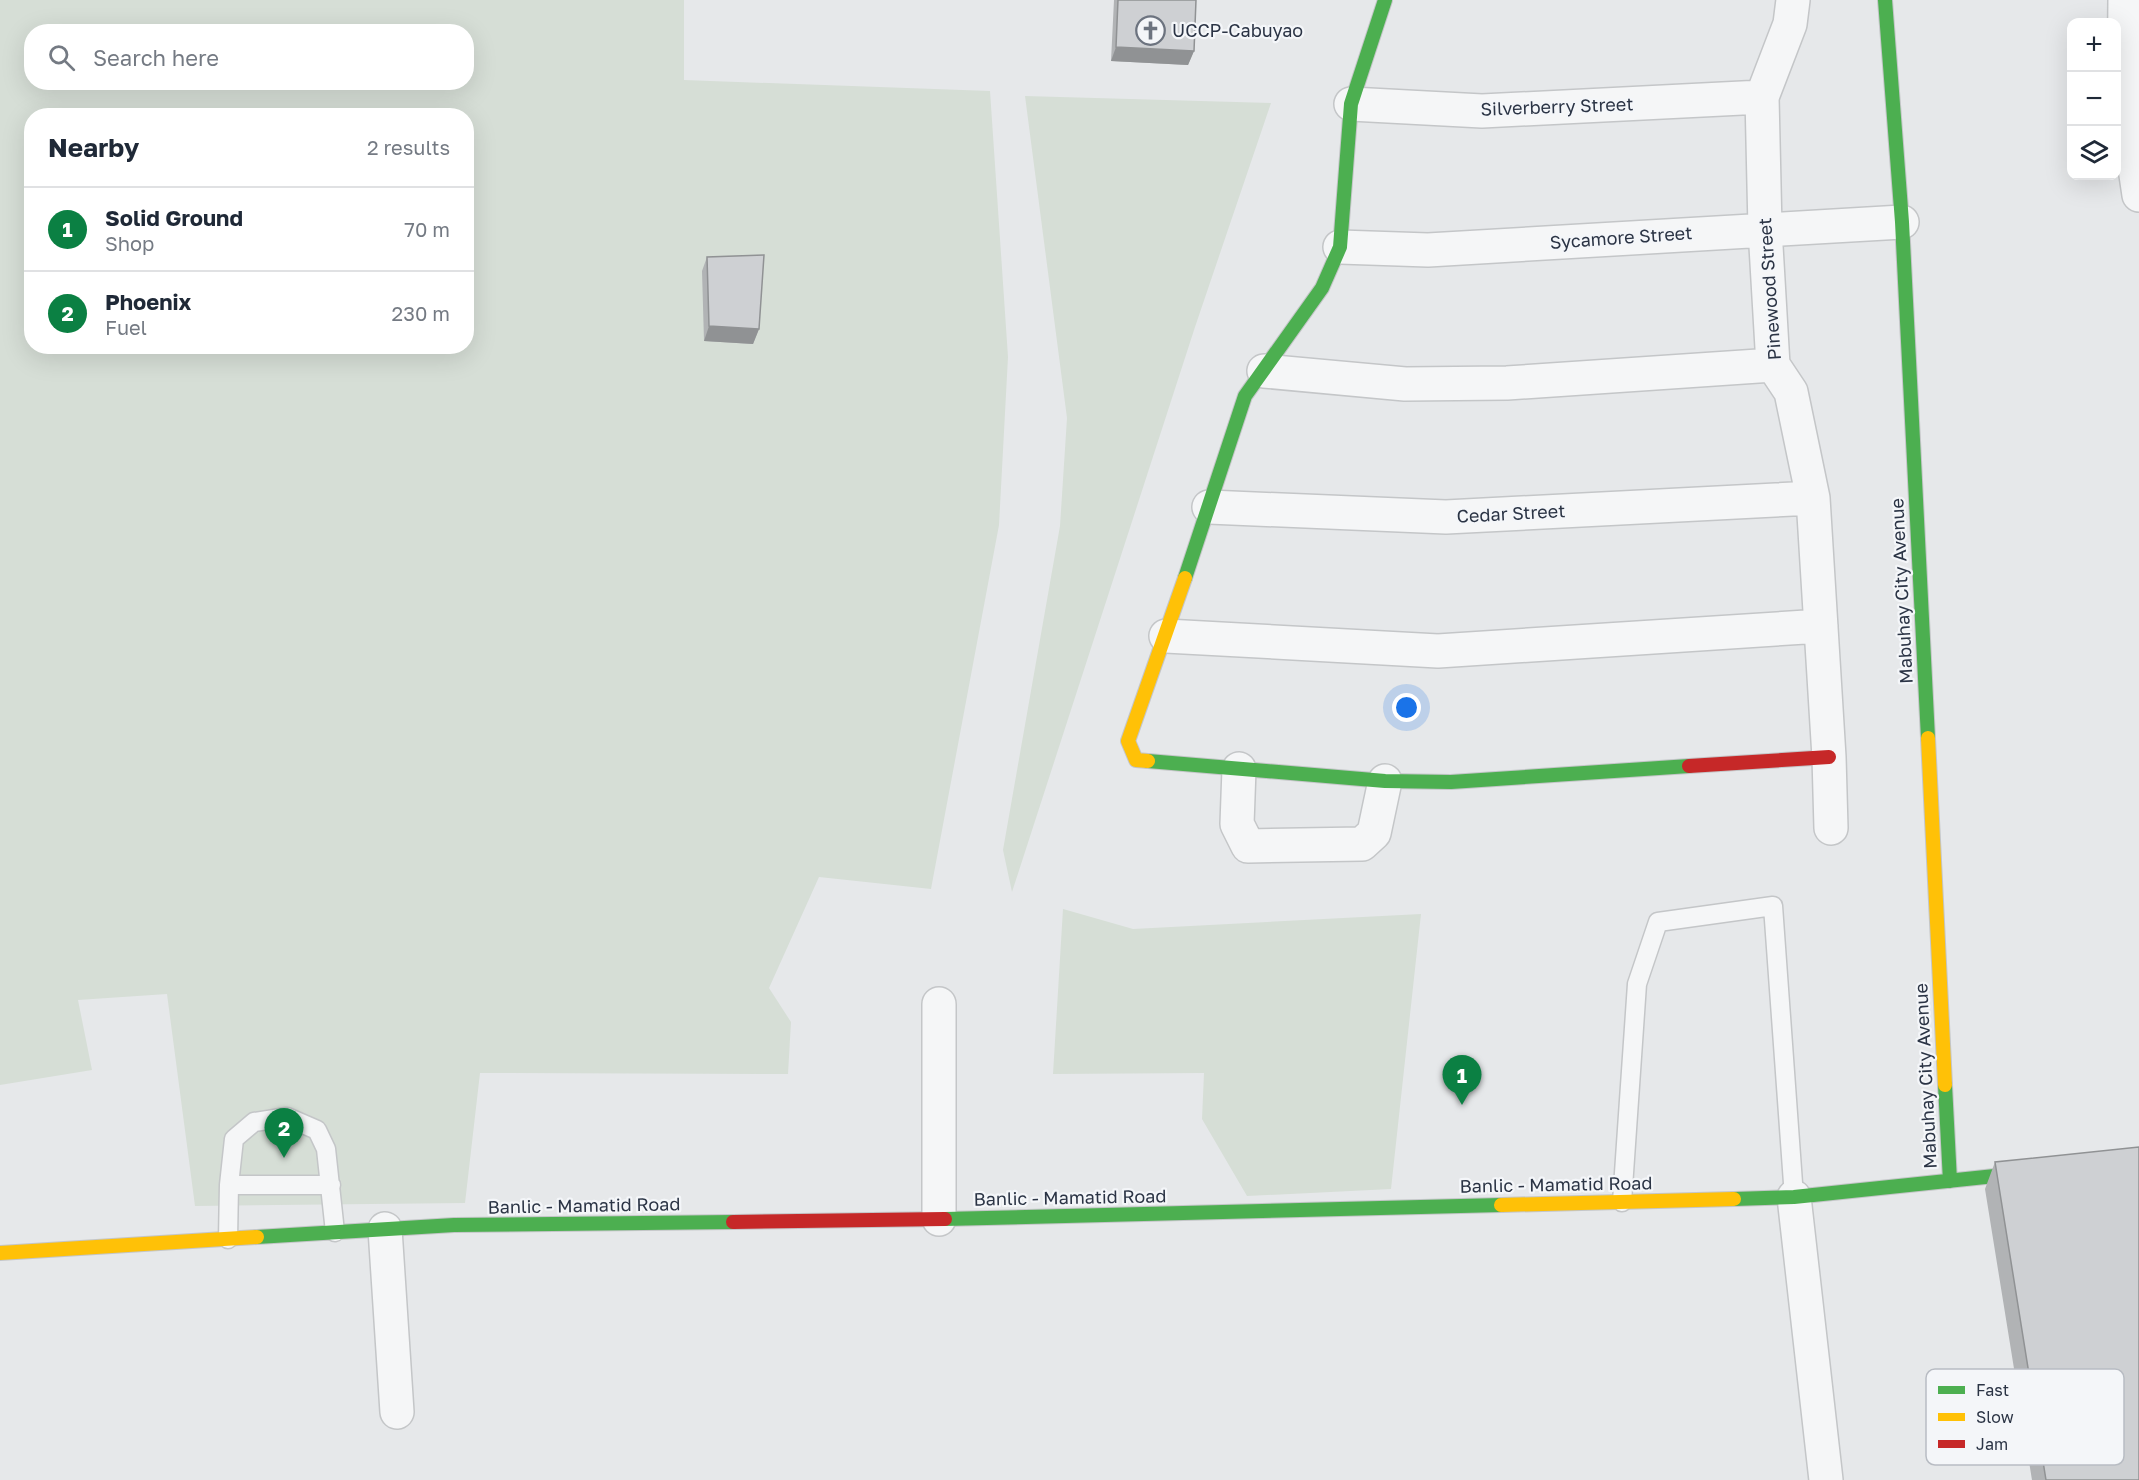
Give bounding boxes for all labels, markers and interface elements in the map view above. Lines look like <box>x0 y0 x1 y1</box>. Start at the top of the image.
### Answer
church icon: UCCP-Cabuyao <box>1135 15 1167 47</box>
map controls <box>2067 18 2121 180</box>
button: + <box>2067 18 2121 72</box>
place label: UCCP-Cabuyao <box>1172 19 1303 41</box>
search box <box>24 24 474 90</box>
icon: search <box>45 41 78 74</box>
text: Search here <box>93 44 219 71</box>
button: − <box>2067 72 2121 126</box>
street label: Silverberry Street <box>1480 92 1634 120</box>
button: layers <box>2067 126 2121 180</box>
text: Nearby <box>48 132 139 163</box>
text: 2 results <box>367 135 450 159</box>
text: Solid Ground <box>105 204 243 231</box>
text: 1 <box>62 217 73 241</box>
text: 70 m <box>404 217 450 241</box>
street label: Pinewood Street <box>1753 217 1785 361</box>
street label: Sycamore Street <box>1549 221 1693 253</box>
text: Shop <box>105 231 154 255</box>
text: Phoenix <box>105 288 191 315</box>
text: 2 <box>61 301 74 325</box>
text: 230 m <box>392 301 450 325</box>
text: Fuel <box>105 315 147 339</box>
street label: Mabuhay City Avenue <box>1885 498 1917 684</box>
street label: Cedar Street <box>1456 499 1566 527</box>
your location <box>1392 693 1421 722</box>
street label: Mabuhay City Avenue <box>1909 983 1941 1169</box>
pin: 1 <box>1442 1056 1482 1105</box>
pin: 2 <box>264 1108 304 1158</box>
street label: Banlic - Mamatid Road <box>1459 1171 1653 1197</box>
street label: Banlic - Mamatid Road <box>973 1184 1167 1210</box>
street label: Banlic - Mamatid Road <box>487 1192 681 1218</box>
legend <box>1926 1369 2124 1465</box>
text: Fast <box>1976 1380 2009 1400</box>
text: Slow <box>1976 1407 2014 1427</box>
text: Jam <box>1976 1434 2008 1454</box>

